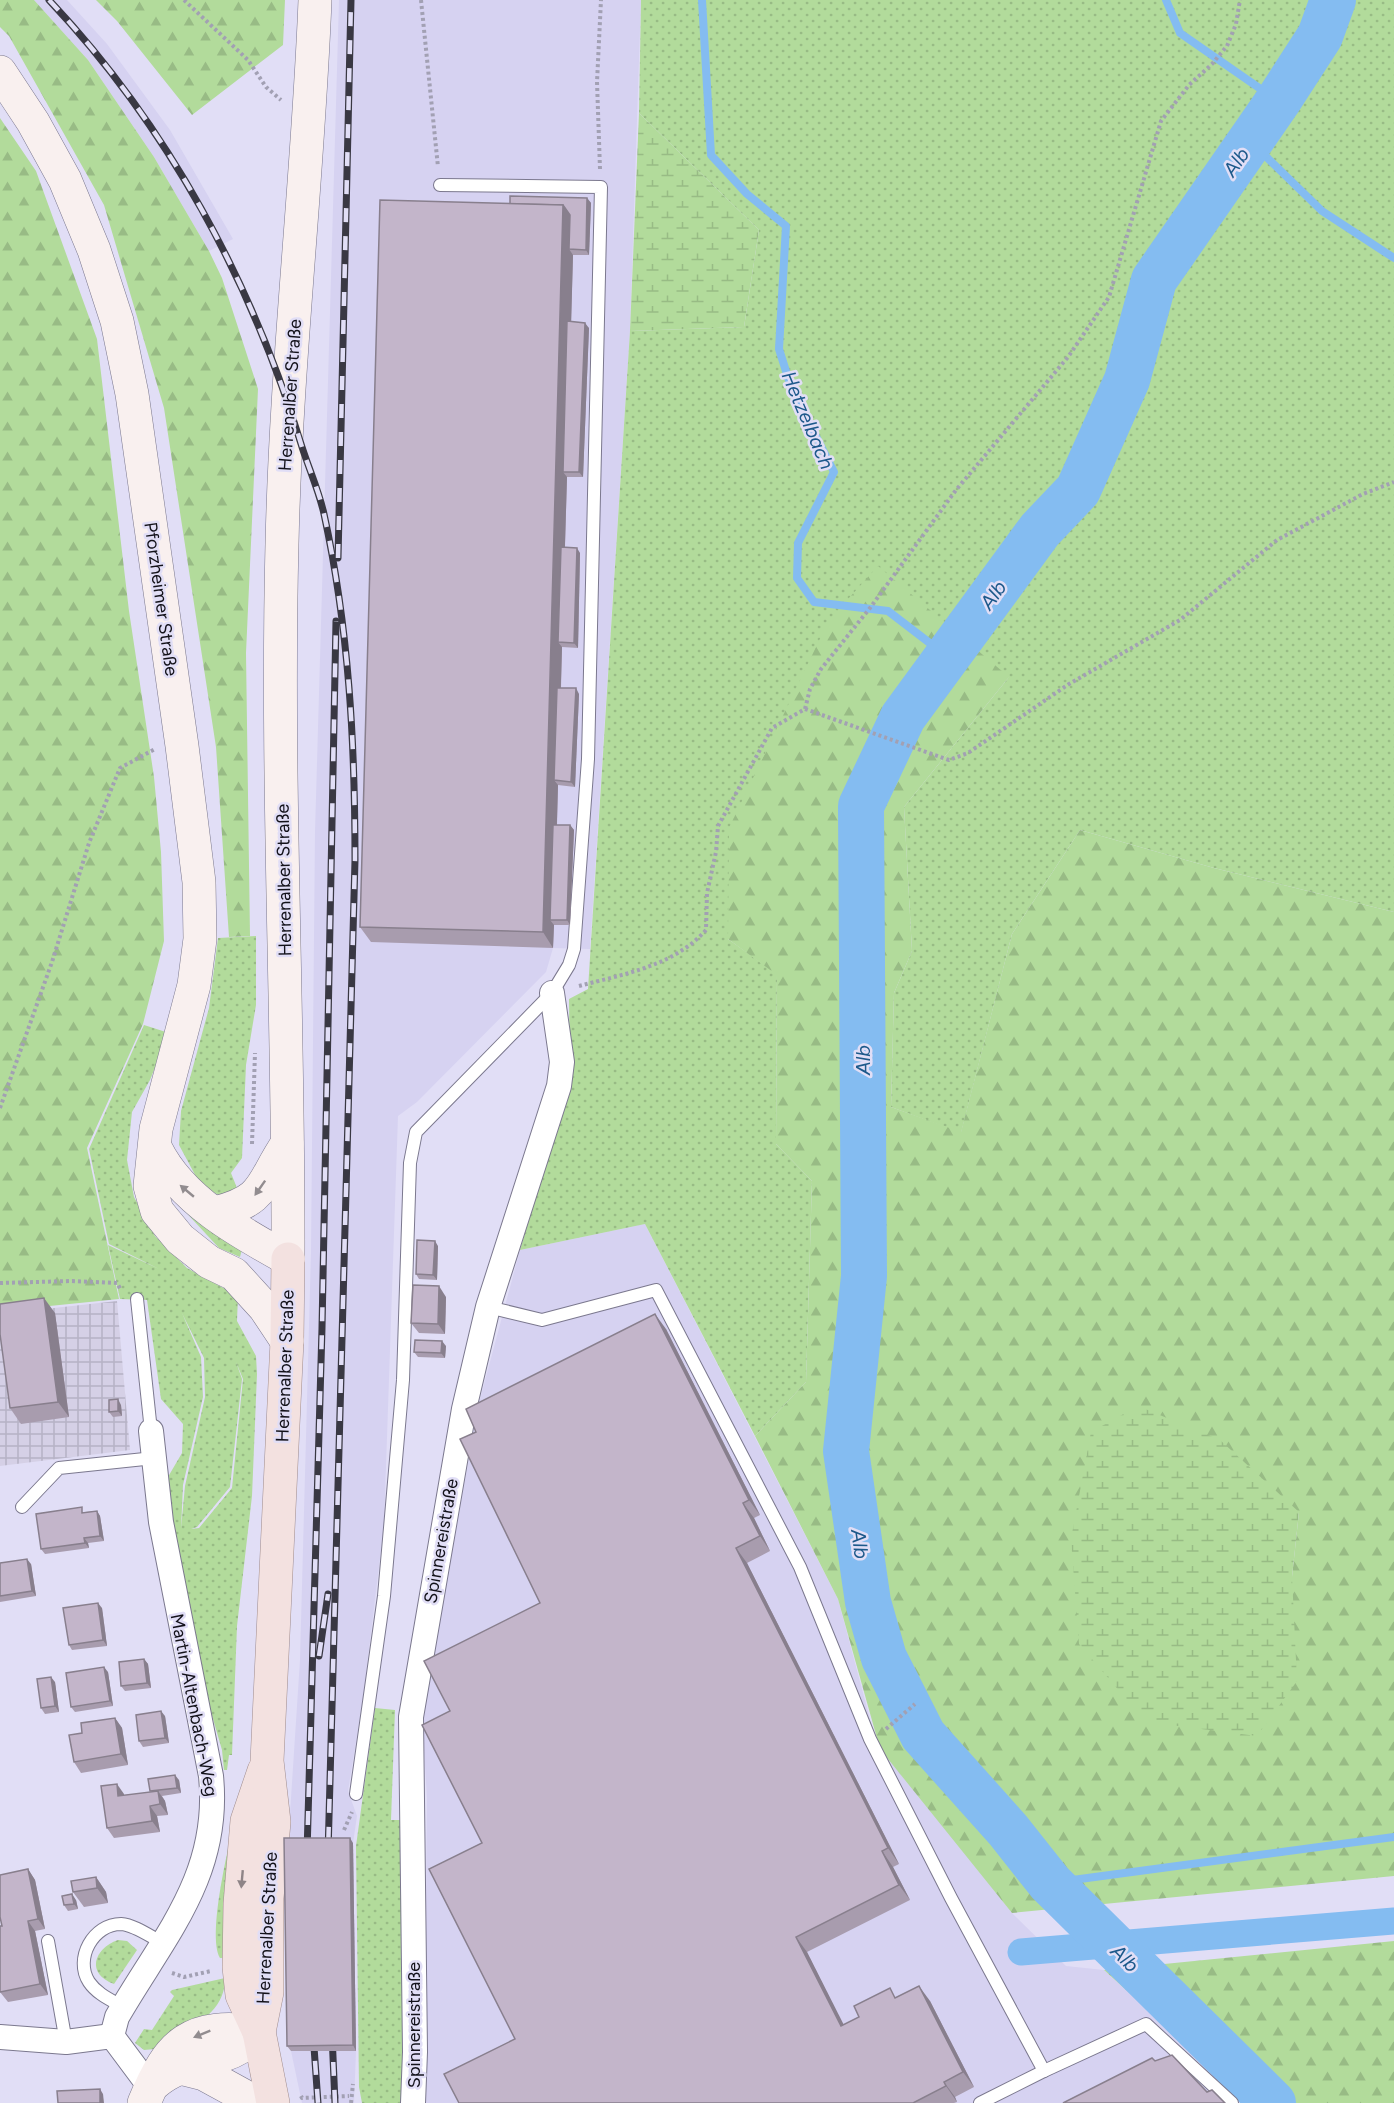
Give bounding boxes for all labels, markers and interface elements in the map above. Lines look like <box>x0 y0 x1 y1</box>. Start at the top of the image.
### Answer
water label: Alb <box>1217 143 1255 182</box>
street label: Herrenalber Straße <box>274 318 306 472</box>
water label: Hetzelbach <box>777 367 839 473</box>
street label: Pforzheimer Straße <box>139 521 183 678</box>
water label: Alb <box>974 576 1012 615</box>
street label: Herrenalber Straße <box>272 803 296 956</box>
water label: Alb <box>851 1045 875 1076</box>
one-way arrow <box>254 1179 266 1195</box>
one-way arrow <box>180 1186 195 1198</box>
street label: Herrenalber Straße <box>271 1289 299 1443</box>
street label: Spinnereistraße <box>419 1477 463 1605</box>
water label: Alb <box>846 1527 874 1561</box>
street label: Martin-Altenbach-Weg <box>165 1612 223 1798</box>
street label: Herrenalber Straße <box>252 1851 282 2005</box>
one-way arrow <box>237 1870 247 1889</box>
water label: Alb <box>1105 1938 1144 1977</box>
street label: Spinnereistraße <box>403 1962 425 2088</box>
one-way arrow <box>192 2029 210 2039</box>

